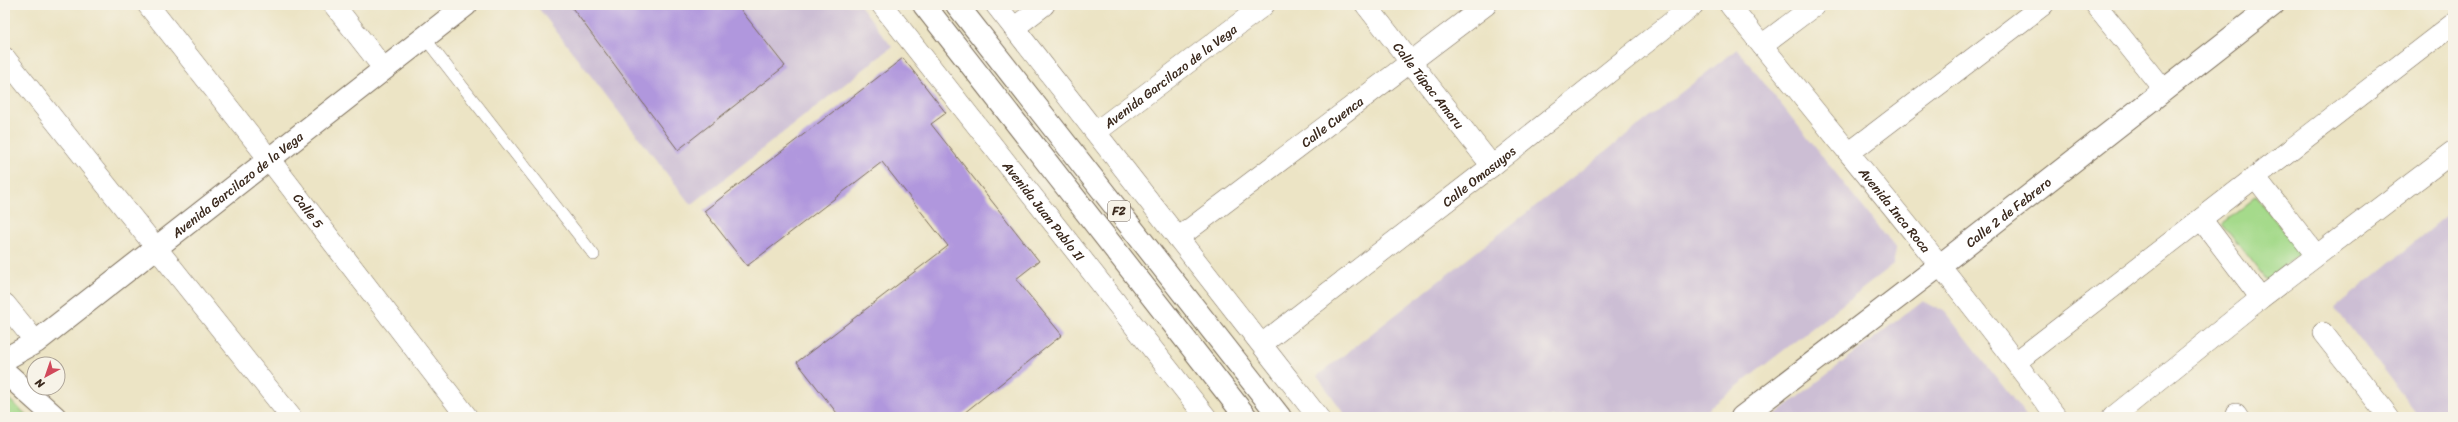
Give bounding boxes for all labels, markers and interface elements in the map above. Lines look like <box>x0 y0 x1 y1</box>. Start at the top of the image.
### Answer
street label: Avenida Garcilazo de la Vega <box>1098 18 1243 135</box>
street label: Calle Túpac Amaru <box>1387 37 1470 134</box>
street label: Calle Cuenca <box>1296 90 1369 153</box>
street label: Avenida Garcilazo de la Vega <box>166 125 309 244</box>
street label: Calle Omasuyos <box>1437 140 1522 213</box>
street label: Avenida Juan Pablo II <box>996 155 1091 267</box>
street label: Avenida Inca Roca <box>1852 161 1937 258</box>
street label: Calle 2 de Febrero <box>1960 171 2057 254</box>
street label: Calle 5 <box>287 188 330 234</box>
road number: F2 <box>1108 201 1130 221</box>
north arrow <box>26 356 66 396</box>
text: N <box>31 373 50 394</box>

